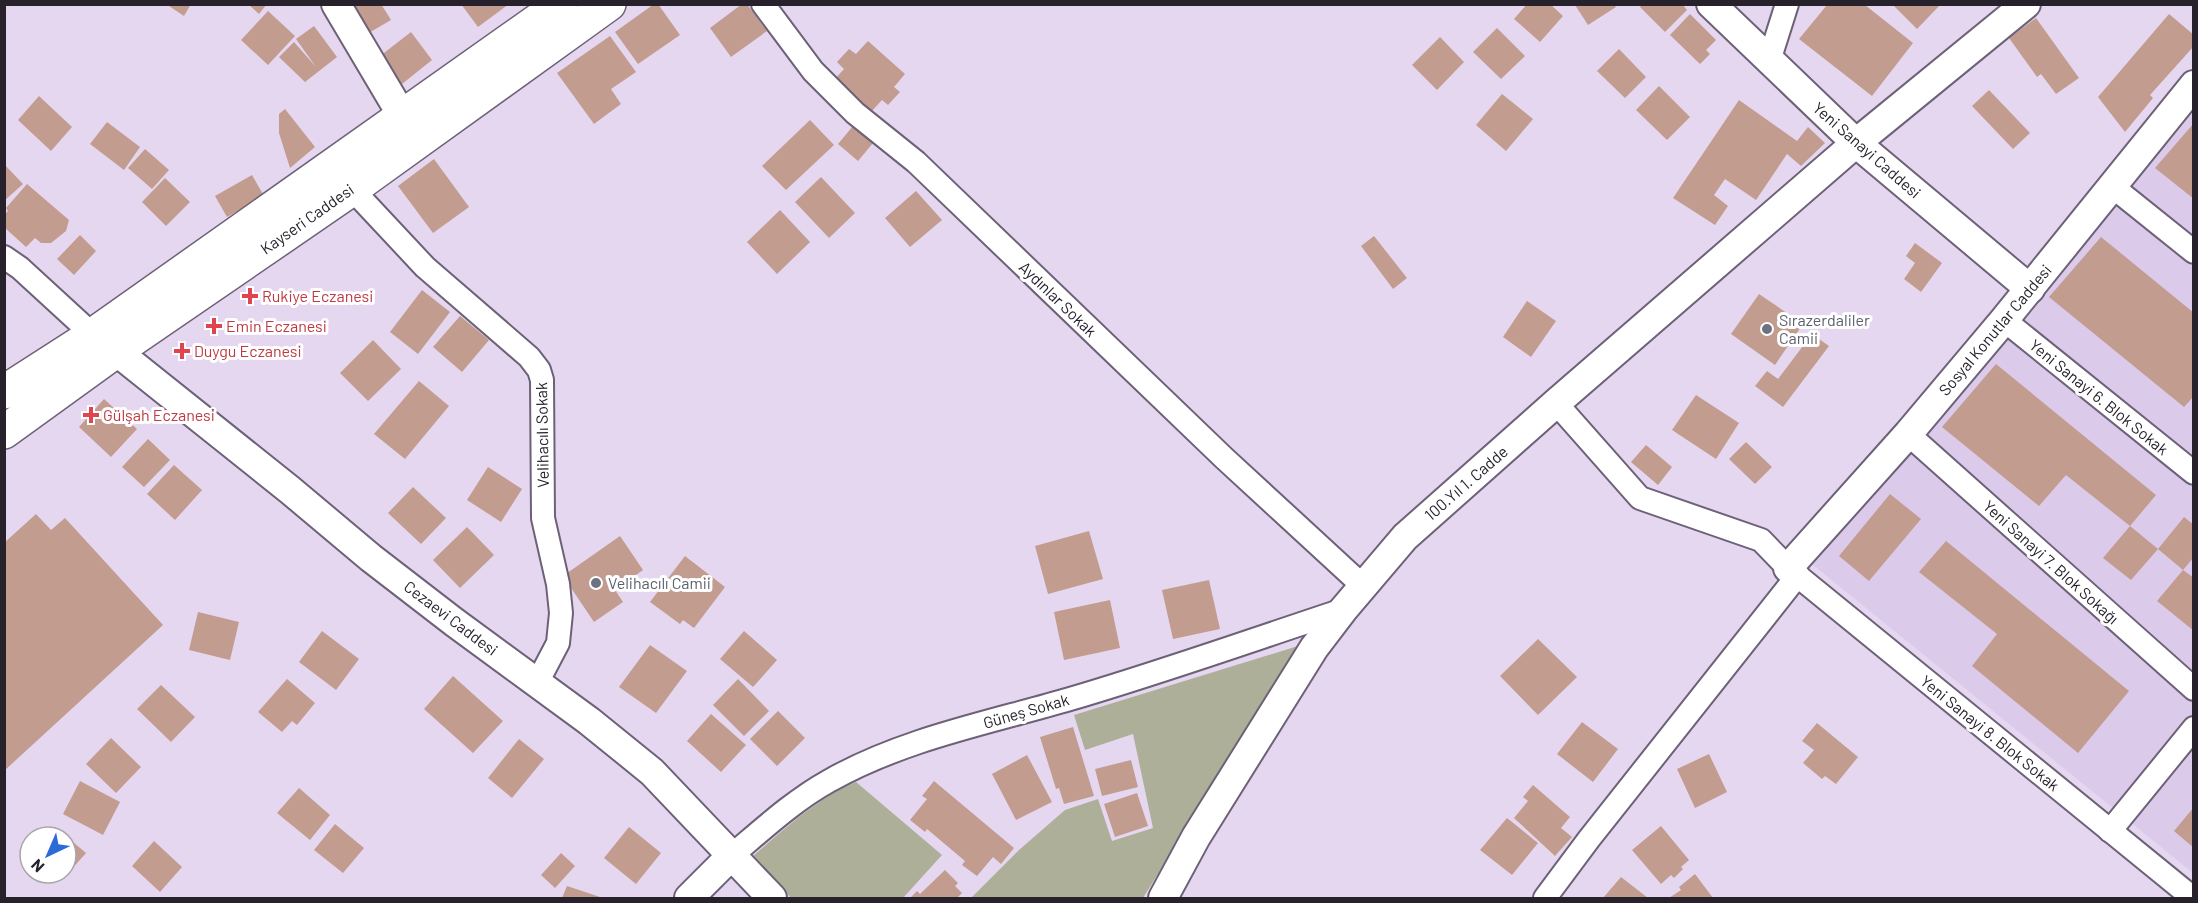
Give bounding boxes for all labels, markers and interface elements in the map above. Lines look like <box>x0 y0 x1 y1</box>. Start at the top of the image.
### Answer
street label: Yeni Sanayi Caddesi <box>1809 98 1925 202</box>
street label: Kayseri Caddesi <box>256 179 357 258</box>
street label: Aydınlar Sokak <box>1016 257 1101 340</box>
street label: Sosyal Konutlar Caddesi <box>1934 260 2055 399</box>
place label: Rukiye Eczanesi <box>262 286 373 305</box>
marker: Rukiye Eczanesi <box>243 289 257 303</box>
place label: Sırazerdaliler Camii <box>1779 310 1870 347</box>
place label: Emin Eczanesi <box>226 316 327 335</box>
marker: Emin Eczanesi <box>207 319 221 333</box>
marker: Sırazerdaliler Camii <box>1760 322 1774 336</box>
street label: Yeni Sanayi 6. Blok Sokak <box>2026 335 2173 458</box>
place label: Duygu Eczanesi <box>194 341 302 360</box>
marker: Duygu Eczanesi <box>175 344 189 358</box>
street label: Velihacılı Sokak <box>531 382 552 488</box>
place label: Gülşah Eczanesi <box>103 405 215 424</box>
marker: Gülşah Eczanesi <box>84 408 98 422</box>
street label: 100.Yıl 1. Cadde <box>1420 441 1511 524</box>
street label: Yeni Sanayi 7. Blok Sokağı <box>1980 496 2123 627</box>
place label: Velihacılı Camii <box>608 573 711 592</box>
street label: Cezaevi Caddesi <box>401 576 502 659</box>
marker: Velihacılı Camii <box>589 576 603 590</box>
street label: Yeni Sanayi 8. Blok Sokak <box>1917 671 2064 794</box>
street label: Güneş Sokak <box>981 689 1071 732</box>
north arrow <box>18 825 78 885</box>
text: N <box>27 856 48 877</box>

